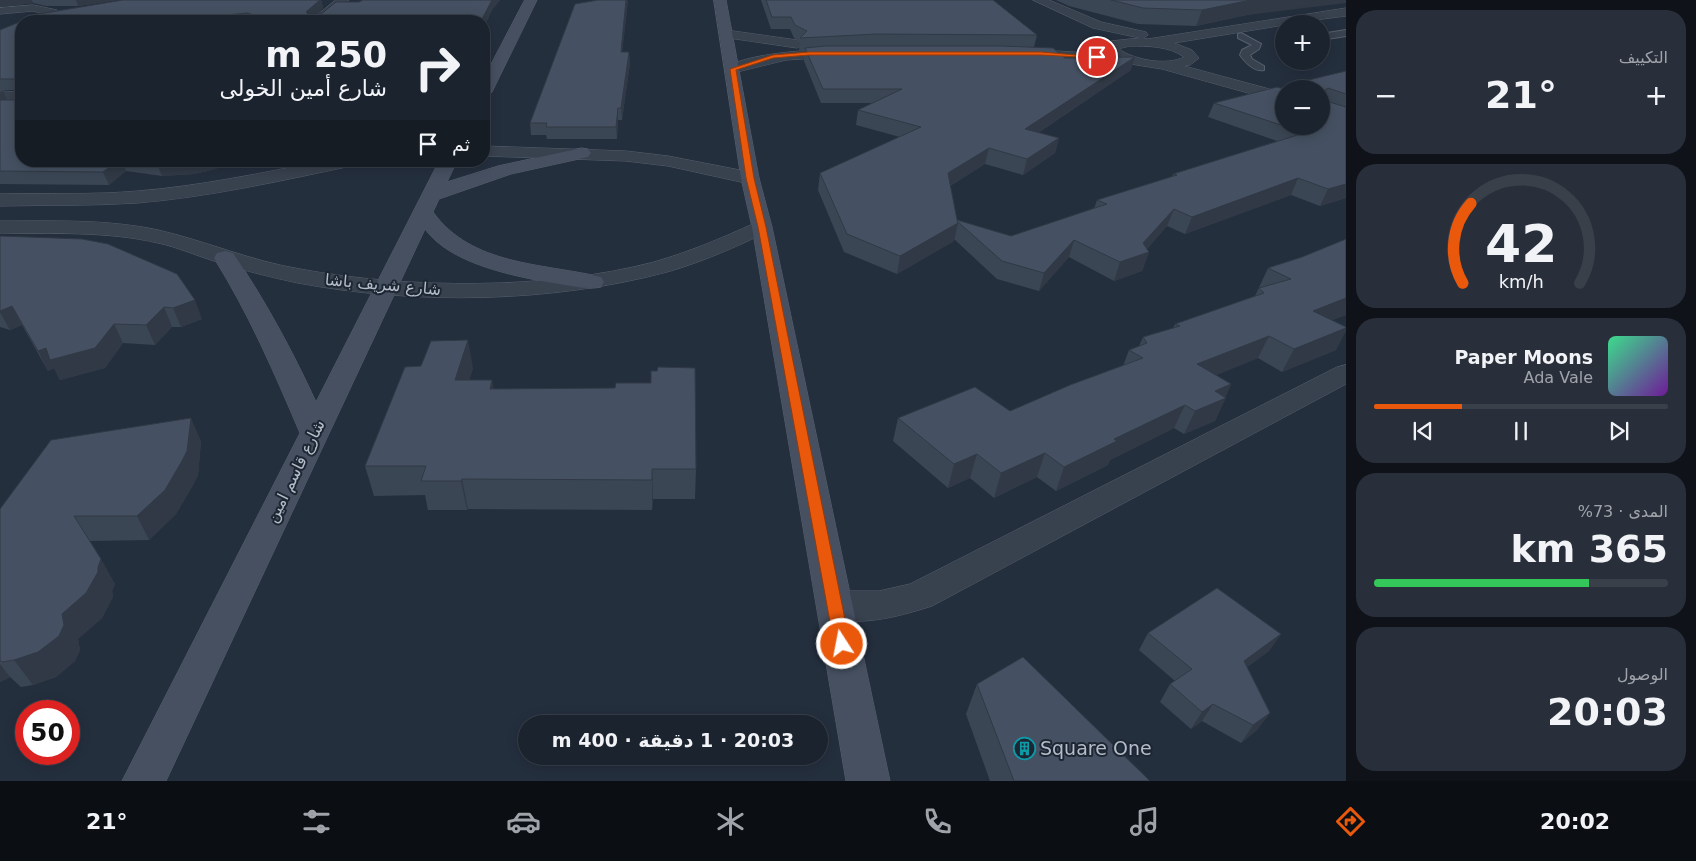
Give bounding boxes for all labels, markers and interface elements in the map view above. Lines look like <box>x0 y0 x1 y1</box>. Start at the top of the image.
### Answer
map controls <box>1275 15 1330 135</box>
button: + <box>1275 15 1330 70</box>
text: 250 m <box>265 35 387 75</box>
icon: right <box>405 35 470 100</box>
pin <box>1076 36 1118 78</box>
icon: arrive <box>1083 43 1111 71</box>
text: التكييف <box>1619 48 1668 67</box>
text: 21° <box>1485 73 1557 117</box>
text: شارع أمين الخولى <box>219 76 387 101</box>
text: − <box>1374 79 1397 112</box>
text: + <box>1645 79 1668 112</box>
button: − <box>1275 80 1330 135</box>
icon: arrive <box>414 130 442 158</box>
text: ثم <box>452 133 470 155</box>
text: 42 <box>1485 214 1557 274</box>
street label: شارع شريف باشا <box>324 270 442 300</box>
text: km/h <box>1498 271 1544 292</box>
text: Paper Moons <box>1454 346 1593 368</box>
text: Ada Vale <box>1523 368 1593 387</box>
street label: شارع قاسم امين <box>262 417 330 526</box>
icon: previous <box>1409 417 1437 445</box>
icon: pause <box>1507 417 1535 445</box>
icon: next <box>1605 417 1633 445</box>
text: المدى · 73% <box>1578 502 1668 521</box>
text: 365 km <box>1511 527 1668 571</box>
position arrow <box>815 617 867 669</box>
text: الوصول <box>1617 665 1668 684</box>
text: 20:03 <box>1547 690 1668 734</box>
speed limit sign: 50 <box>15 700 80 765</box>
text: 20:03 · 1 دقيقة · 400 m <box>552 729 794 751</box>
building icon: Square One <box>1012 736 1036 760</box>
place label: Square One <box>1040 737 1152 759</box>
icon: filters <box>299 804 334 839</box>
icon: car <box>506 804 541 839</box>
icon: climate <box>713 804 748 839</box>
icon: phone <box>920 804 955 839</box>
icon: music <box>1127 804 1162 839</box>
icon: directions <box>1333 804 1368 839</box>
text: 21° <box>86 809 128 834</box>
text: 20:02 <box>1540 809 1610 834</box>

